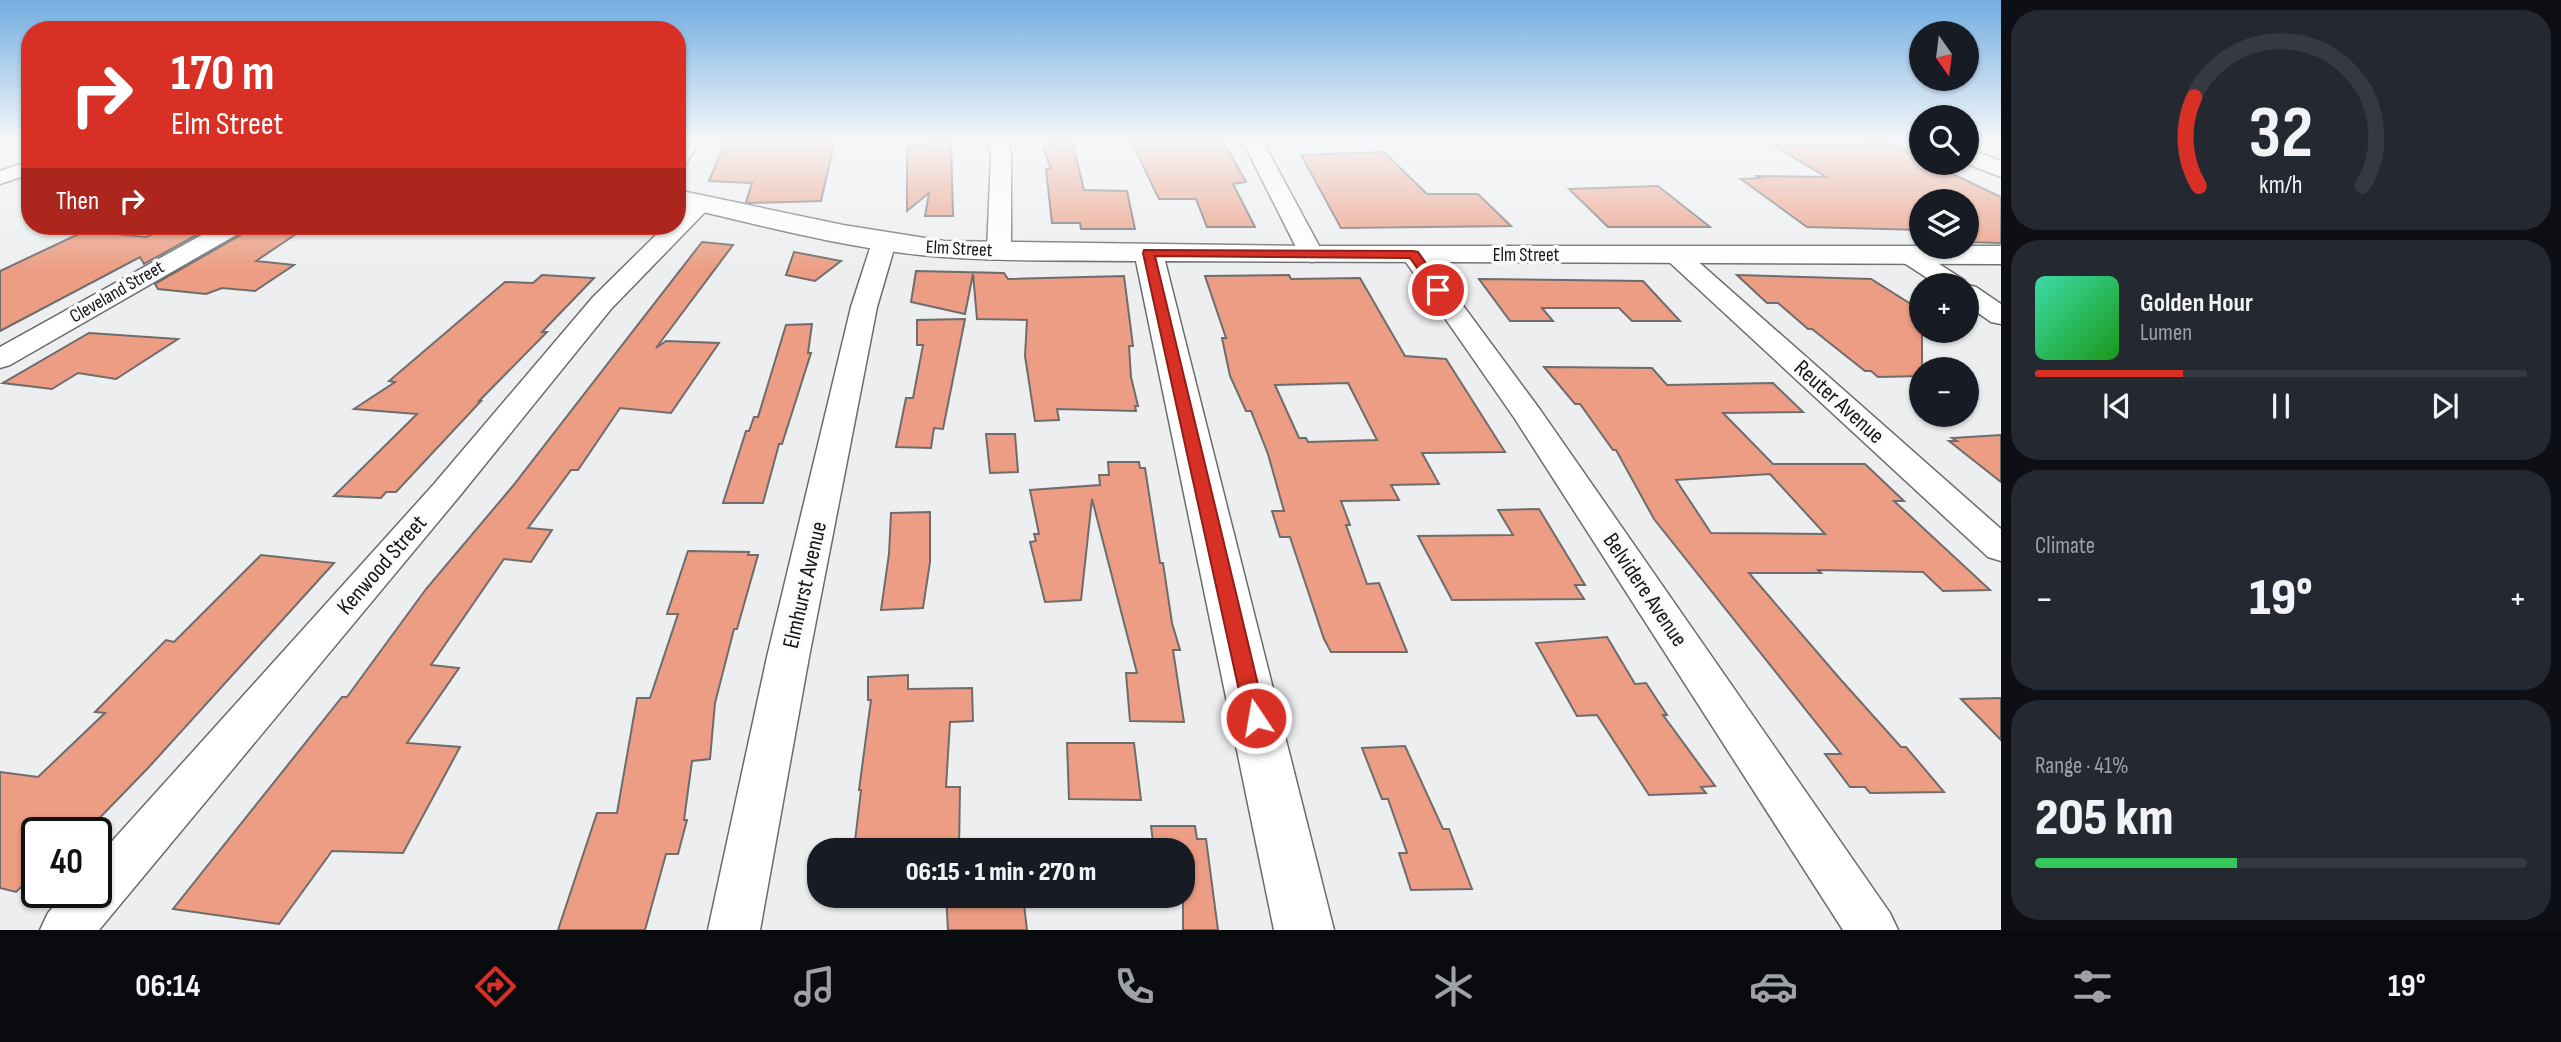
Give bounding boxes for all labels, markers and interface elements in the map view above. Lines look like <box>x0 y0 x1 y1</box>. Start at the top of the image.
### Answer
north arrow <box>1909 21 1979 91</box>
map controls <box>1909 21 1979 427</box>
text: 170 m <box>171 45 275 104</box>
icon: right <box>56 49 147 140</box>
text: 32 <box>2249 90 2313 178</box>
text: Elm Street <box>171 105 283 144</box>
button: search <box>1909 105 1979 175</box>
text: km/h <box>2259 170 2303 201</box>
icon: right <box>113 182 151 220</box>
text: Then <box>56 186 99 217</box>
button: layers <box>1909 189 1979 259</box>
street label: Elm Street <box>925 236 993 262</box>
street label: Elm Street <box>1493 244 1560 267</box>
street label: Cleveland Street <box>66 256 168 328</box>
pin <box>1408 260 1468 320</box>
icon: arrive <box>1419 271 1457 309</box>
button: + <box>1909 273 1979 343</box>
text: Golden Hour <box>2140 288 2253 319</box>
text: Lumen <box>2140 319 2192 347</box>
street label: Reuter Avenue <box>1788 354 1890 450</box>
button: − <box>1909 357 1979 427</box>
icon: previous <box>2098 387 2136 425</box>
icon: pause <box>2262 387 2300 425</box>
icon: next <box>2426 387 2464 425</box>
street label: Kenwood Street <box>331 509 433 621</box>
street label: Elmhurst Avenue <box>777 519 833 651</box>
street label: Belvidere Avenue <box>1597 528 1693 652</box>
text: Climate <box>2035 532 2095 560</box>
text: 19° <box>2249 567 2313 630</box>
text: − <box>2035 577 2054 622</box>
text: + <box>2508 577 2527 622</box>
position arrow <box>1219 681 1293 755</box>
text: Range · 41% <box>2035 752 2129 780</box>
text: 205 km <box>2035 787 2173 850</box>
speed limit sign: 40 <box>21 817 112 908</box>
text: 06:15 · 1 min · 270 m <box>906 857 1096 888</box>
icon: directions <box>471 962 520 1011</box>
icon: music <box>790 962 839 1011</box>
icon: phone <box>1110 962 1159 1011</box>
icon: climate <box>1429 962 1478 1011</box>
icon: car <box>1749 962 1798 1011</box>
icon: filters <box>2068 962 2117 1011</box>
text: 06:14 <box>135 967 200 1006</box>
text: 19° <box>2388 967 2426 1006</box>

